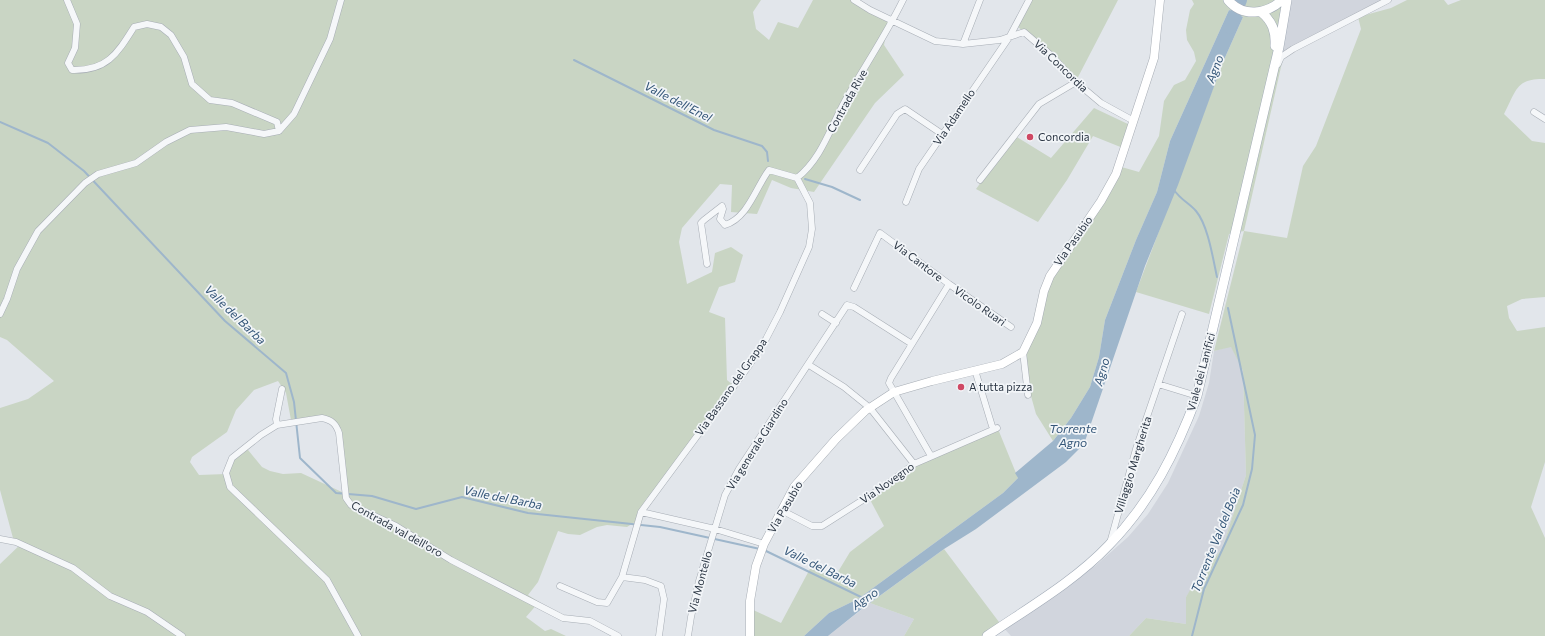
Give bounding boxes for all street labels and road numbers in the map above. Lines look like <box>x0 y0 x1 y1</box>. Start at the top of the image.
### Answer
street label: Via Concordia <box>1032 37 1091 95</box>
street label: Contrada Rive <box>824 67 869 135</box>
street label: Via Adamello <box>930 86 977 147</box>
street label: Via Pasubio <box>1051 213 1095 268</box>
street label: Via Cantore <box>891 238 946 284</box>
street label: Vicolo Ruari <box>952 283 1009 328</box>
street label: Viale dei Lanifici <box>1184 331 1217 412</box>
street label: Via Bassano del Grappa <box>692 336 769 438</box>
street label: Via generale Giardino <box>723 395 790 492</box>
street label: Villaggio Margherita <box>1111 415 1154 515</box>
street label: Via Novegno <box>857 459 917 506</box>
street label: Via Pasubio <box>764 478 805 535</box>
street label: Contrada val dell'oro <box>349 498 446 559</box>
street label: Via Montello <box>685 549 714 614</box>

